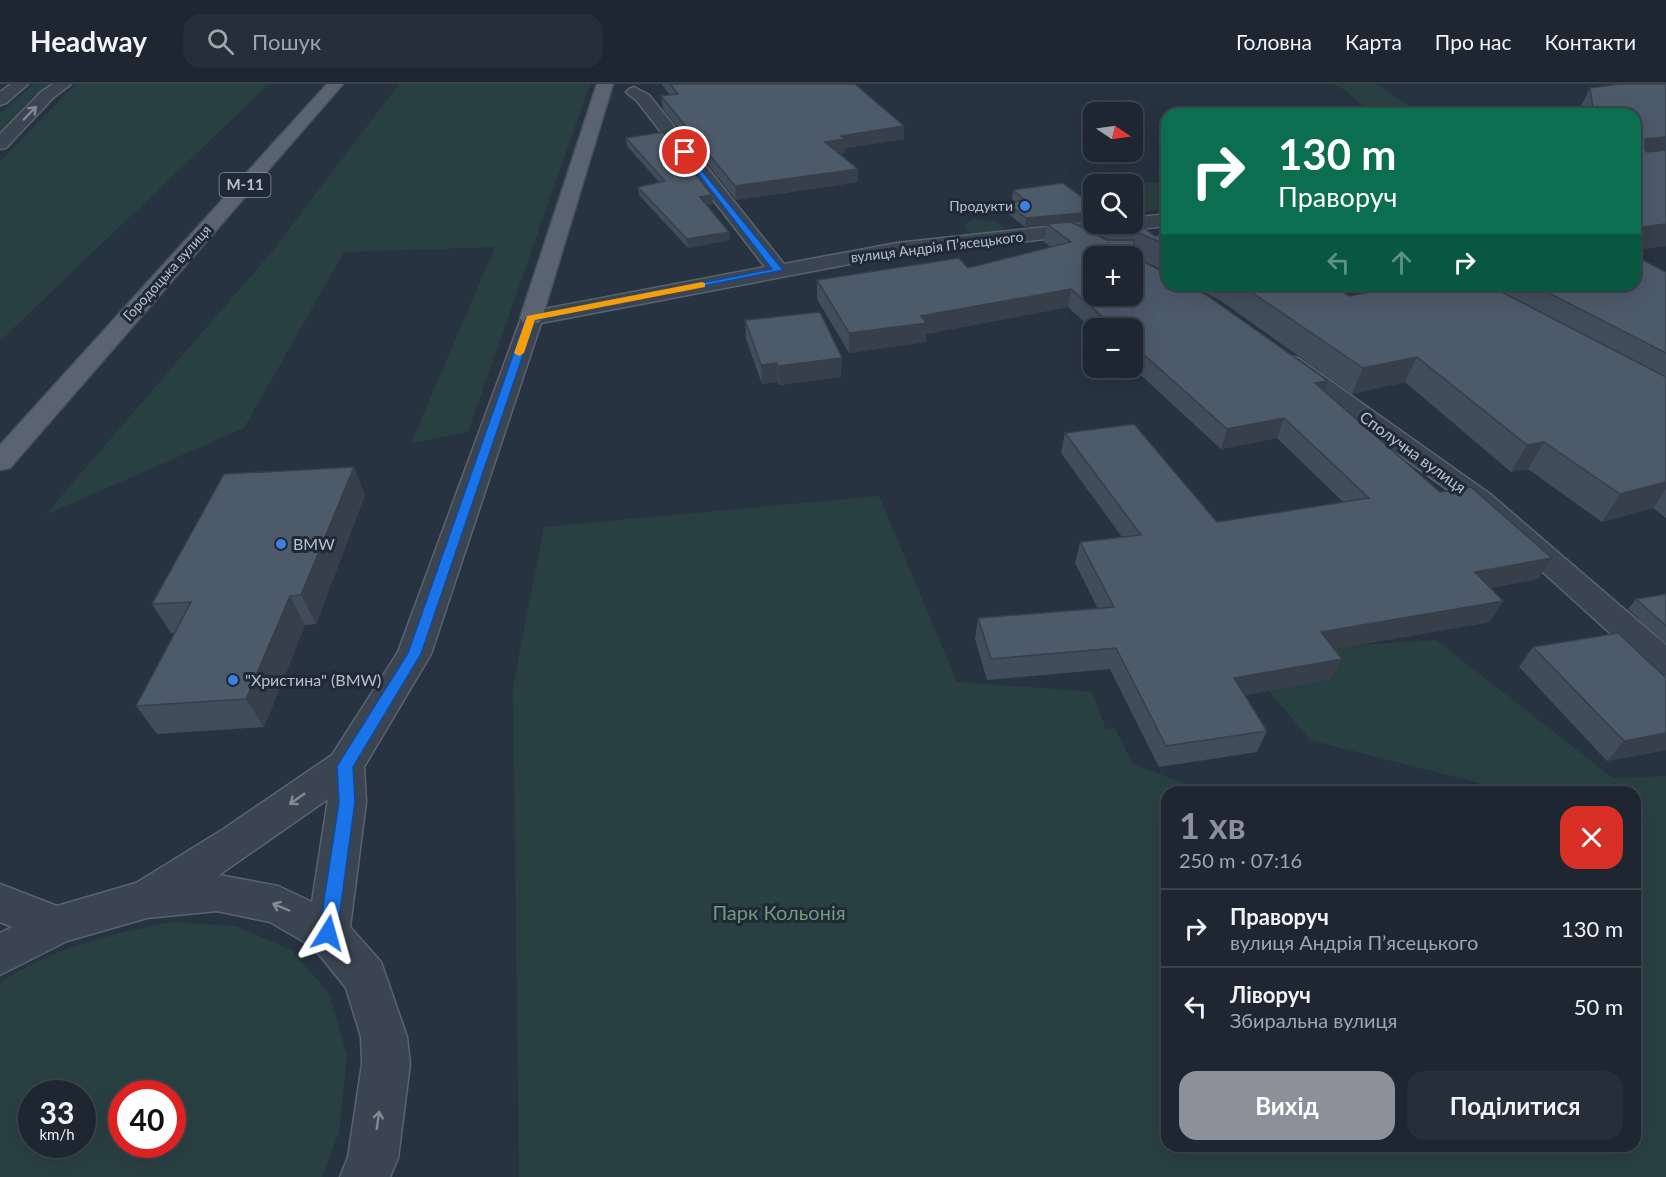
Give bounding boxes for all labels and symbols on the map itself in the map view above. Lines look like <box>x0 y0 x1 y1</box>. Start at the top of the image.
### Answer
north arrow <box>1083 102 1143 162</box>
one-way arrow <box>23 105 38 120</box>
pin <box>659 126 710 177</box>
road number: М-11 <box>220 173 270 197</box>
place label: Продукти <box>949 197 1013 214</box>
marker: Продукти <box>1018 199 1032 213</box>
street label: Городоцька вулиця <box>119 221 214 324</box>
street label: вулиця Андрія Пʼясецького <box>850 227 1024 266</box>
street label: Сполучна вулиця <box>1356 407 1470 497</box>
place label: BMW <box>293 534 335 553</box>
marker: BMW <box>274 537 288 551</box>
place label: "Христина" (BMW) <box>245 670 381 689</box>
marker: "Христина" (BMW) <box>226 673 240 687</box>
one-way arrow <box>289 793 306 805</box>
park label: Парк Кольонія <box>712 900 846 924</box>
one-way arrow <box>273 901 291 913</box>
position arrow <box>296 901 360 965</box>
speed limit sign: 40 <box>108 1080 186 1158</box>
one-way arrow <box>372 1111 383 1131</box>

